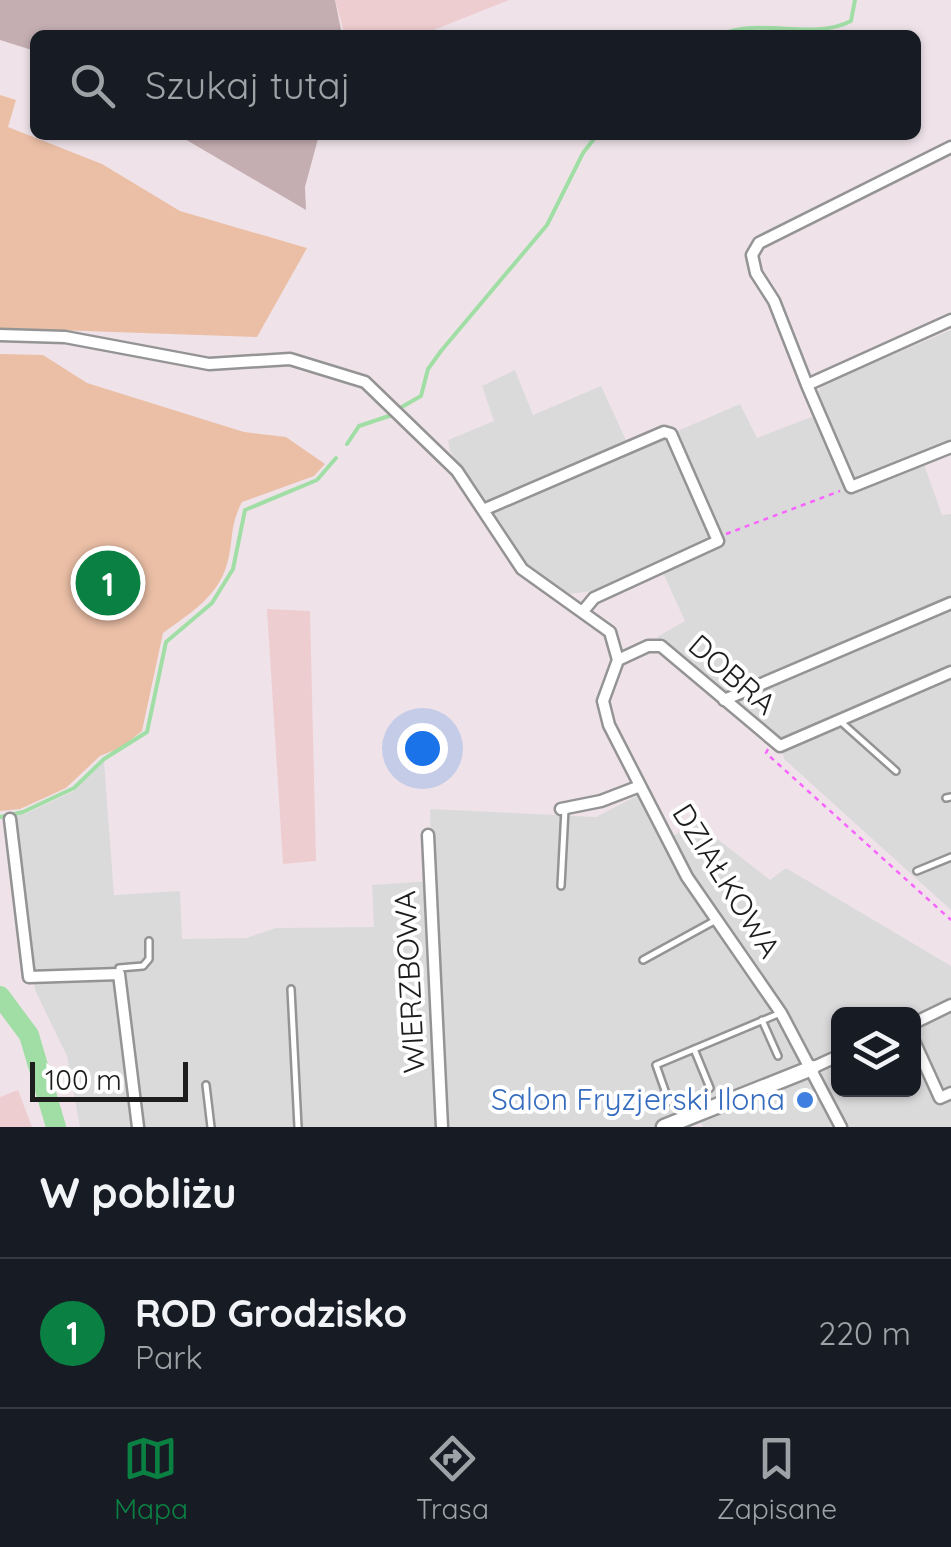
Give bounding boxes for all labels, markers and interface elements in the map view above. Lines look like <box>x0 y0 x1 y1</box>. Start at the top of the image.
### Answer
search box <box>30 30 921 140</box>
icon: search <box>65 58 120 113</box>
text: Szukaj tutaj <box>145 61 351 109</box>
pin: 1 <box>76 546 140 620</box>
street label: DOBRA <box>681 626 784 723</box>
your location <box>397 723 448 774</box>
street label: DZIAŁKOWA <box>664 796 789 965</box>
street label: WIERZBOWA <box>385 890 433 1074</box>
map controls <box>831 1007 921 1097</box>
button: layers <box>831 1007 921 1097</box>
scale bar <box>30 1057 188 1102</box>
text: 100 m <box>45 1062 122 1097</box>
place label: Salon Fryzjerski Ilona <box>491 1080 785 1118</box>
marker: Salon Fryzjerski Ilona <box>794 1089 816 1111</box>
text: W pobliżu <box>40 1166 237 1219</box>
text: ROD Grodzisko <box>135 1289 407 1337</box>
text: 1 <box>66 1313 79 1353</box>
text: 220 m <box>819 1313 911 1353</box>
text: Park <box>135 1337 203 1377</box>
tab: Mapa <box>114 1431 188 1526</box>
tab: Trasa <box>416 1431 489 1526</box>
tab: Zapisane <box>717 1431 837 1526</box>

